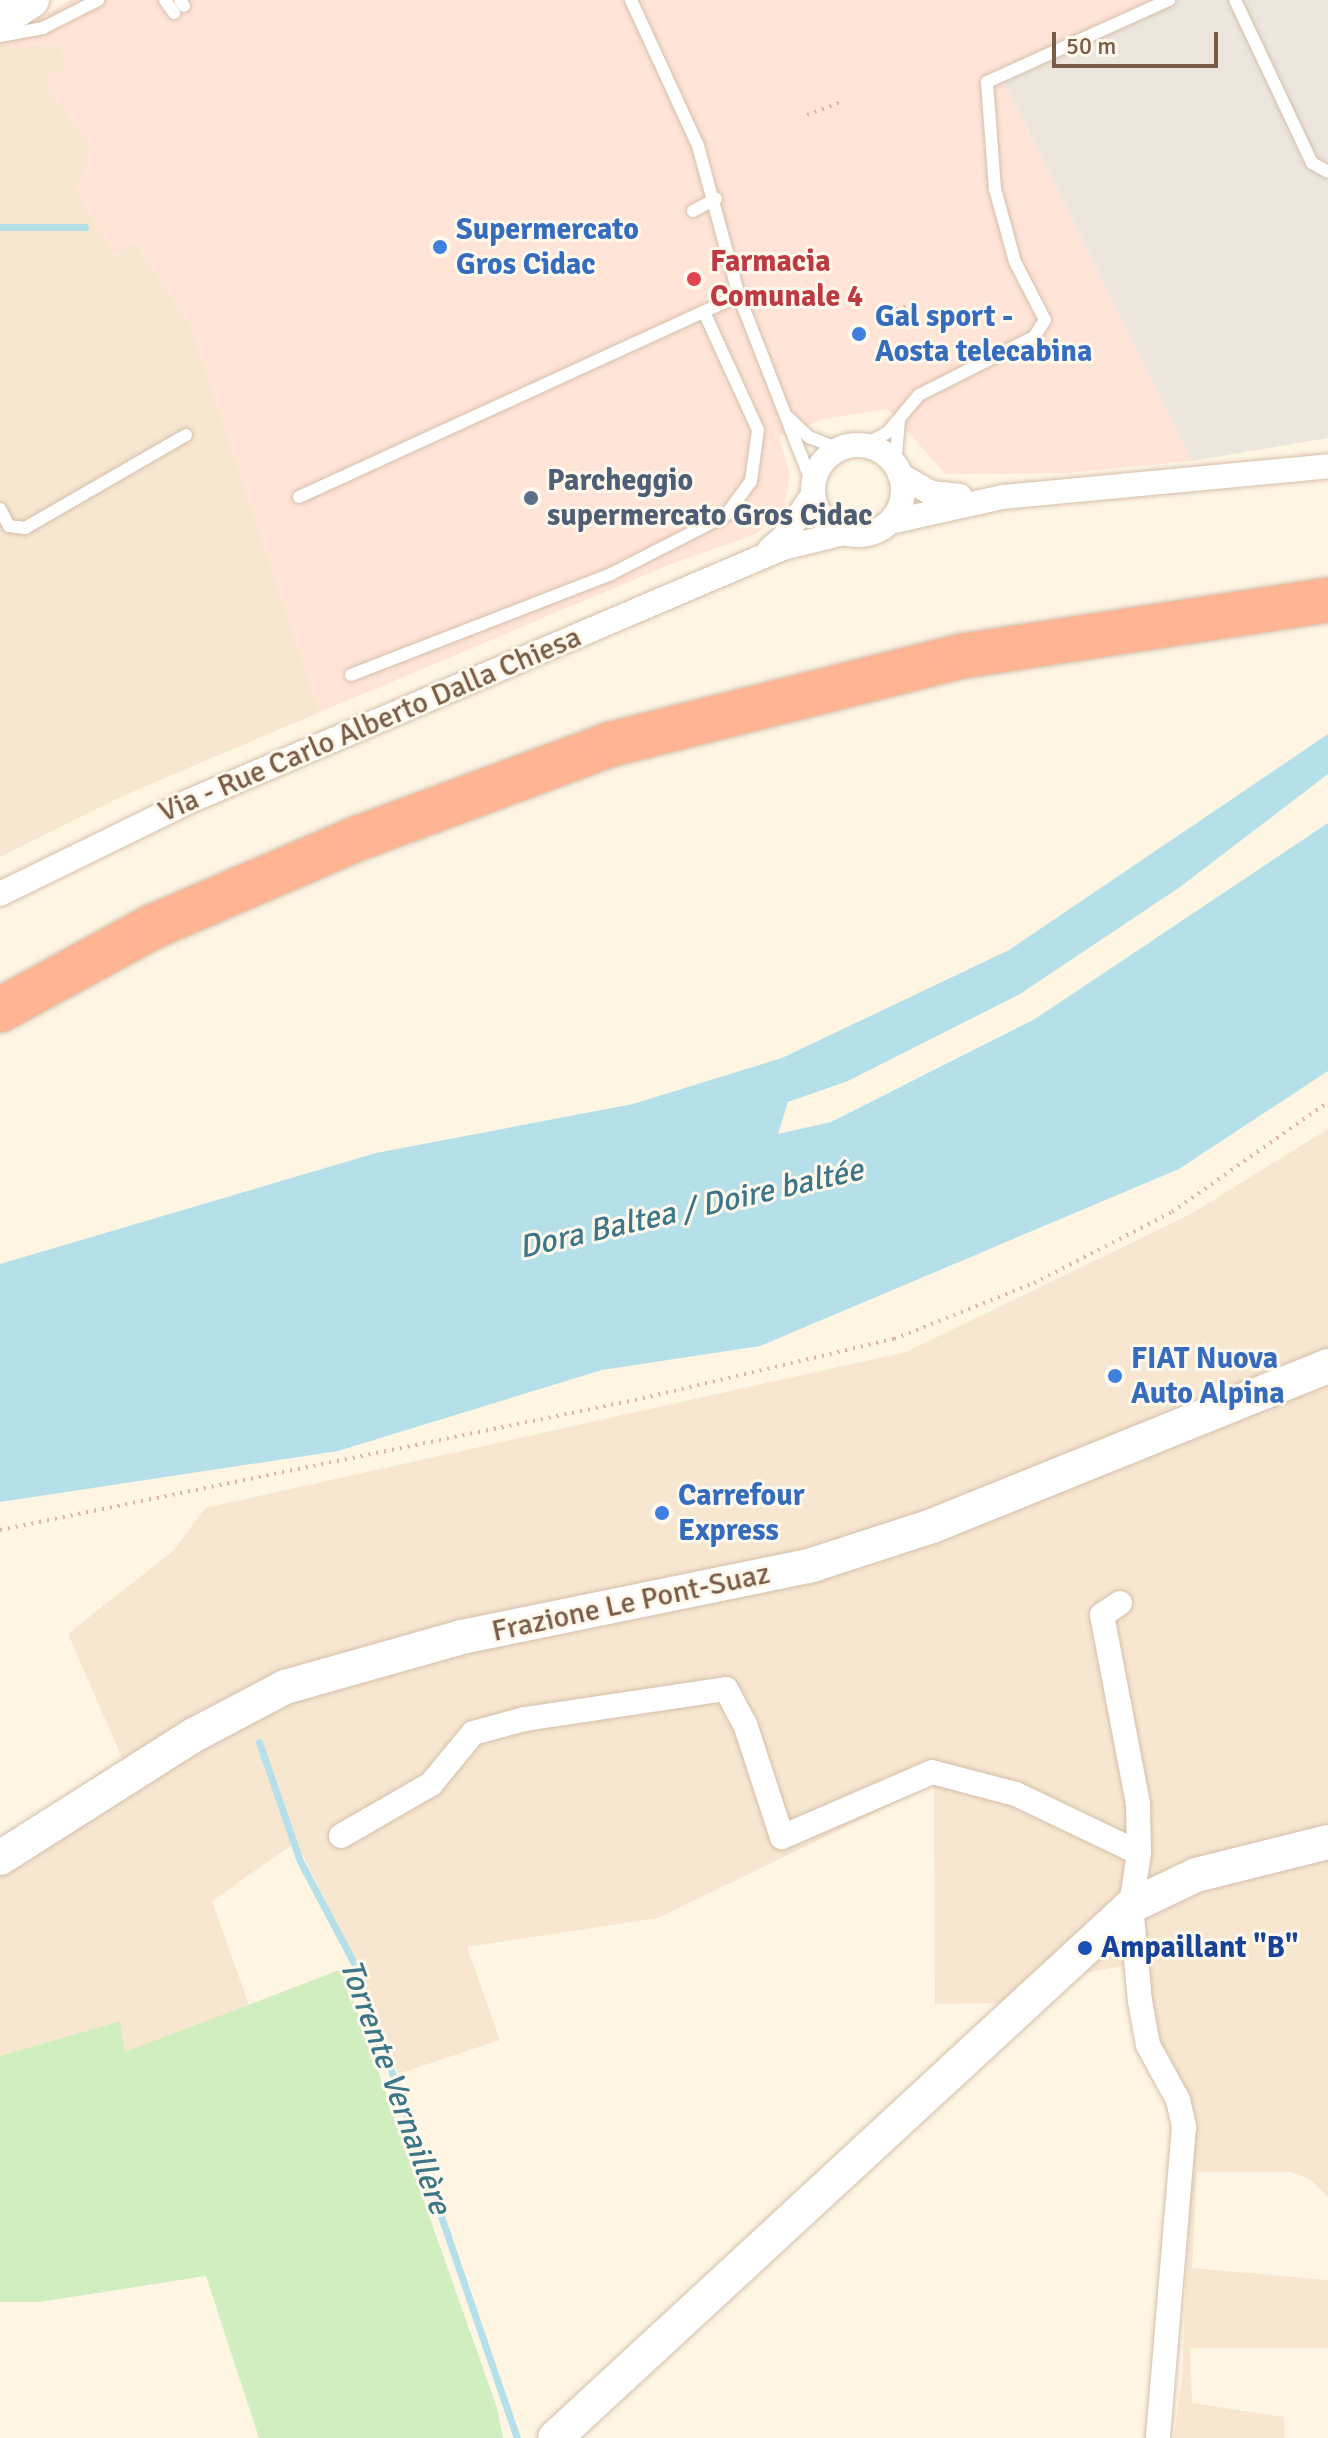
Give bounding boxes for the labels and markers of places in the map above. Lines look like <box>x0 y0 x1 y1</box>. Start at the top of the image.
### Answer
place label: Supermercato Gros Cidac <box>456 212 639 282</box>
marker: Supermercato Gros Cidac <box>431 238 449 256</box>
place label: Farmacia Comunale 4 <box>710 244 863 314</box>
marker: Farmacia Comunale 4 <box>685 270 703 288</box>
place label: Gal sport - Aosta telecabina <box>875 299 1092 370</box>
marker: Gal sport - Aosta telecabina <box>850 325 868 343</box>
place label: Parcheggio supermercato Gros Cidac <box>547 463 872 534</box>
marker: Parcheggio supermercato Gros Cidac <box>522 489 540 507</box>
place label: FIAT Nuova Auto Alpina <box>1131 1341 1285 1412</box>
marker: FIAT Nuova Auto Alpina <box>1106 1367 1124 1385</box>
place label: Carrefour Express <box>678 1478 805 1548</box>
marker: Carrefour Express <box>653 1504 671 1522</box>
place label: Ampaillant "B" <box>1101 1930 1298 1966</box>
marker: Ampaillant "B" <box>1076 1939 1094 1957</box>

